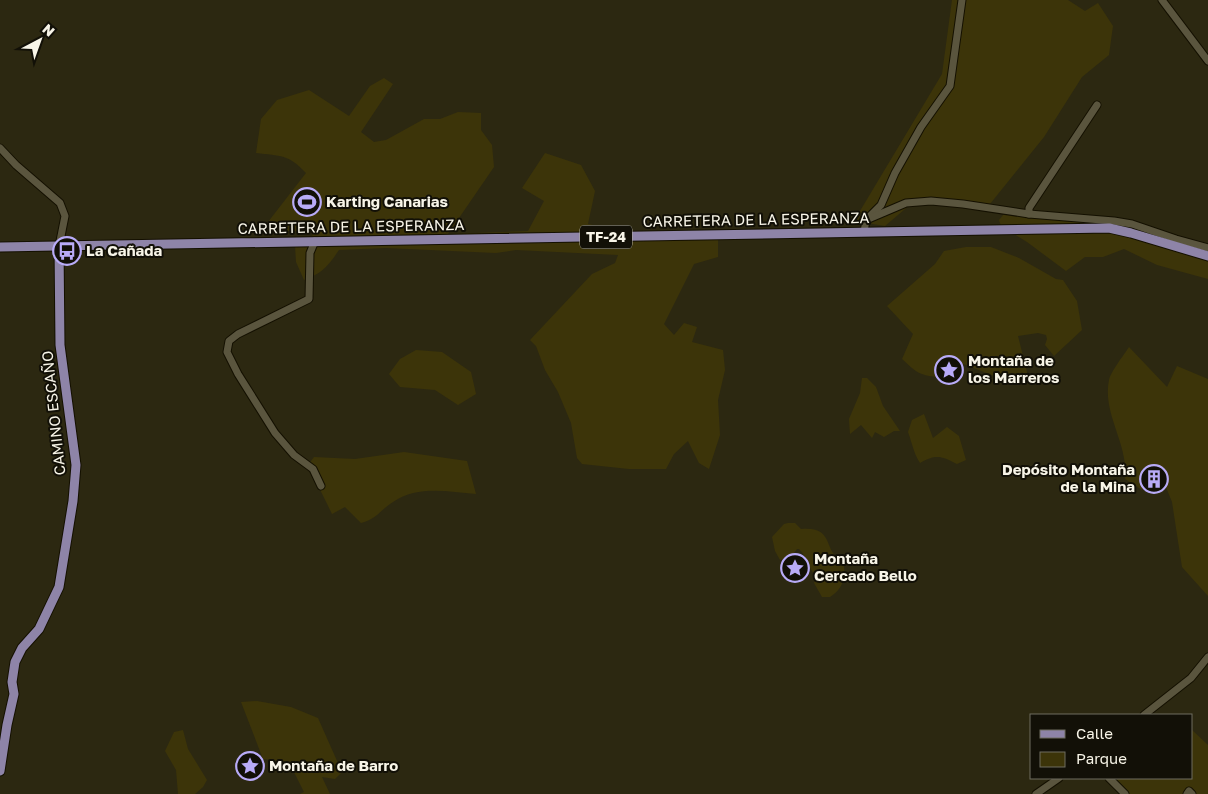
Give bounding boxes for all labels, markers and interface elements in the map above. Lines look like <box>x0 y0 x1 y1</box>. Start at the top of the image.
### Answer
north arrow <box>15 15 65 65</box>
text: N <box>39 20 58 40</box>
sports icon: Karting Canarias <box>292 187 322 217</box>
place label: Karting Canarias <box>326 192 448 210</box>
street label: CARRETERA DE LA ESPERANZA <box>642 208 869 230</box>
street label: CARRETERA DE LA ESPERANZA <box>237 215 464 237</box>
road number: TF-24 <box>580 226 632 248</box>
bus stop icon: La Cañada <box>52 236 82 266</box>
place label: La Cañada <box>86 241 163 259</box>
street label: CAMINO ESCAÑO <box>38 350 68 476</box>
place label: Montaña de los Marreros <box>968 351 1060 386</box>
place icon: Montaña de los Marreros <box>934 355 964 385</box>
place label: Depósito Montaña de la Mina <box>1002 460 1135 495</box>
building icon: Depósito Montaña de la Mina <box>1139 464 1169 494</box>
place label: Montaña Cercado Bello <box>814 549 917 584</box>
place icon: Montaña Cercado Bello <box>780 553 810 583</box>
legend <box>1030 714 1193 779</box>
text: Calle <box>1076 724 1113 742</box>
text: Parque <box>1076 749 1127 767</box>
place icon: Montaña de Barro <box>235 751 265 781</box>
place label: Montaña de Barro <box>269 756 398 774</box>

